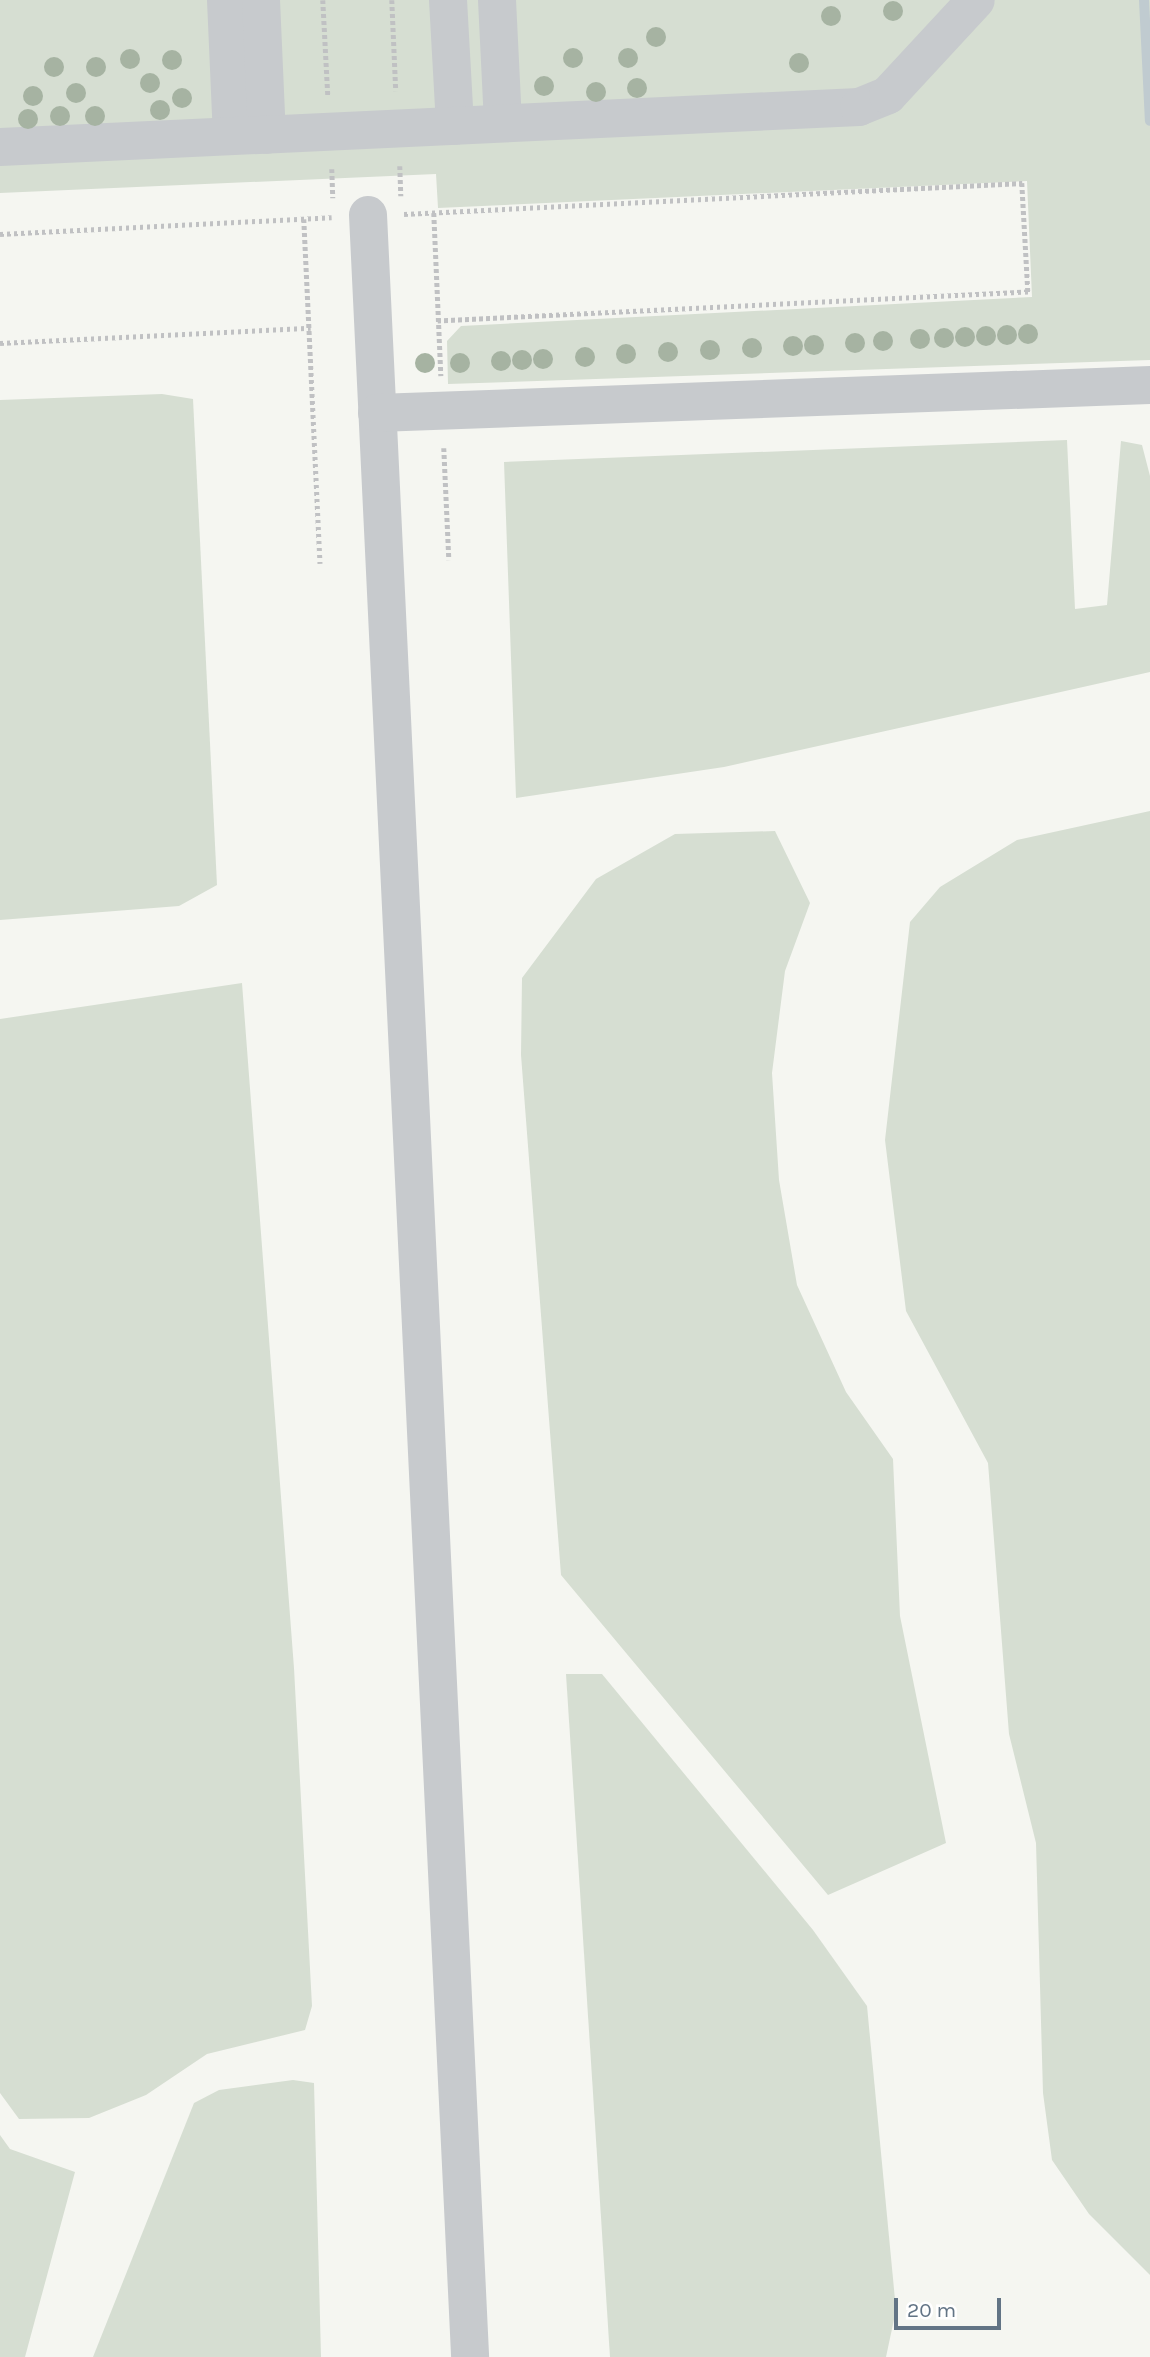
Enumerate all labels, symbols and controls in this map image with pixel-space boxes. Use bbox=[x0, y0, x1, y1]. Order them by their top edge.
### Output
scale bar bbox=[898, 2284, 1005, 2328]
text: 20 m bbox=[907, 2298, 956, 2322]

